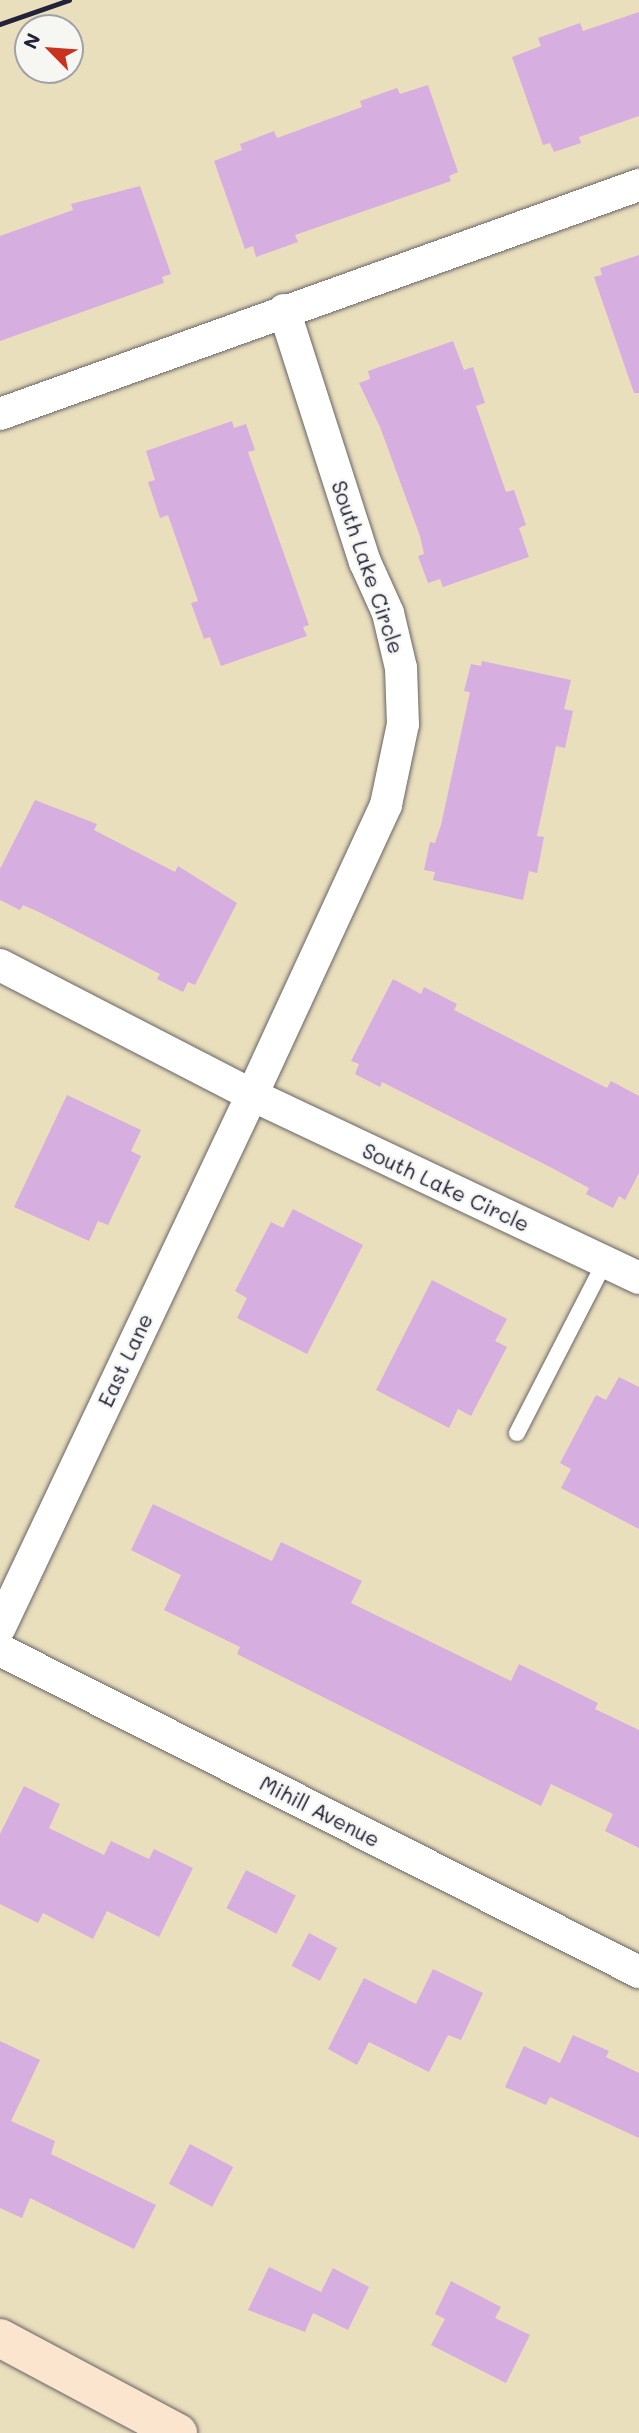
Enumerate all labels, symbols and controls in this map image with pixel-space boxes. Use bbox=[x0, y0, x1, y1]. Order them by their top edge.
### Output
north arrow bbox=[14, 14, 84, 84]
text: N bbox=[17, 29, 46, 53]
street label: South Lake Circle bbox=[327, 477, 409, 657]
street label: South Lake Circle bbox=[359, 1137, 533, 1237]
street label: East Lane bbox=[92, 1309, 158, 1411]
street label: Mihill Avenue bbox=[256, 1770, 384, 1852]

